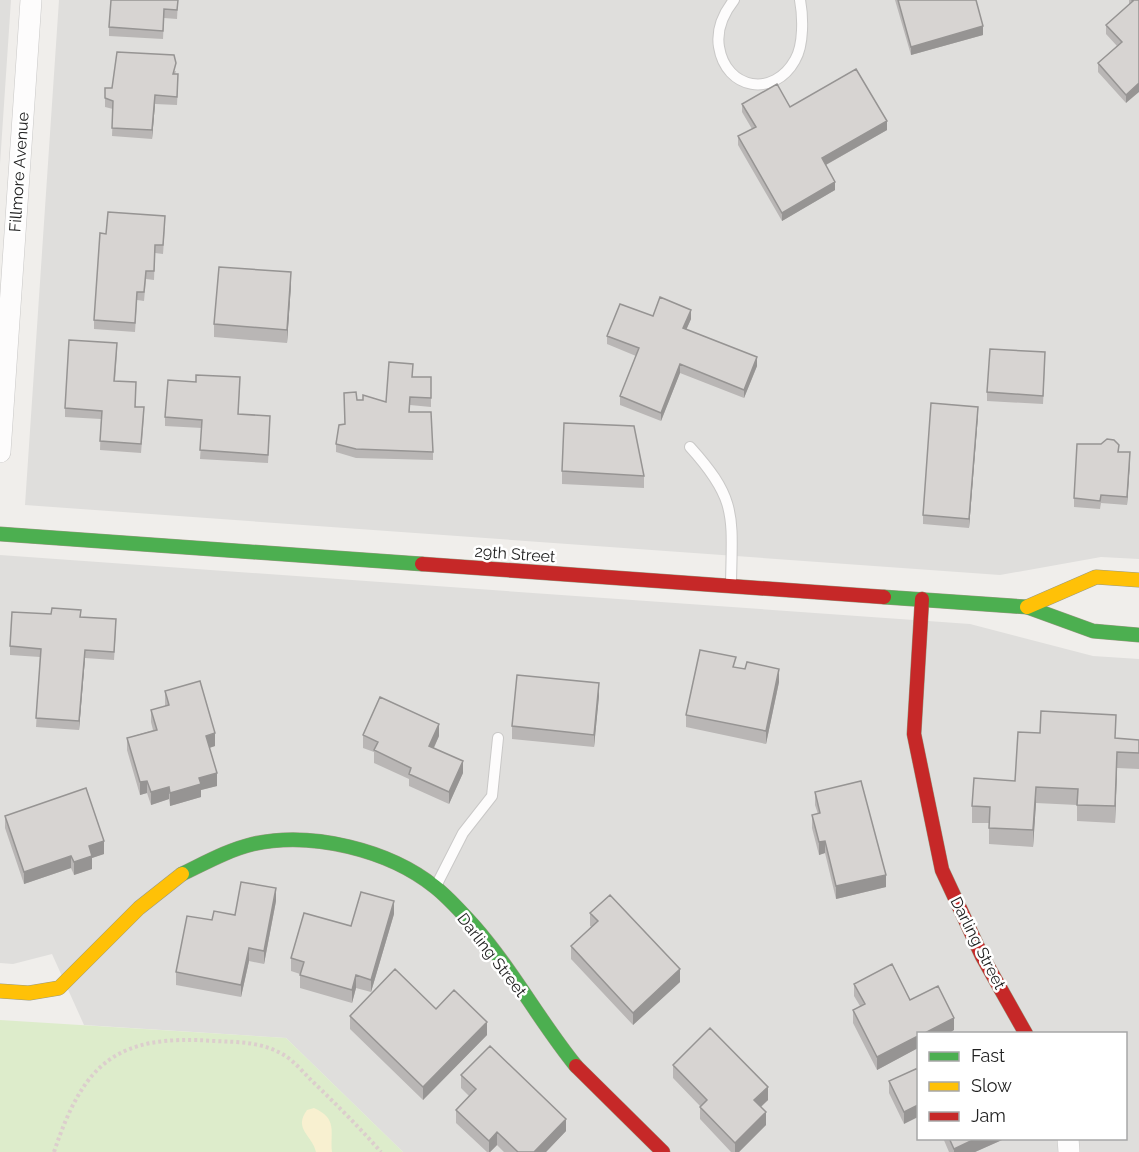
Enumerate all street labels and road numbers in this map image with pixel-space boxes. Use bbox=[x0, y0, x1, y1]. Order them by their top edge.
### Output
street label: Fillmore Avenue bbox=[5, 111, 33, 233]
street label: 29th Street bbox=[474, 542, 557, 566]
street label: Darling Street bbox=[947, 894, 1010, 993]
street label: Darling Street bbox=[453, 909, 531, 1001]

